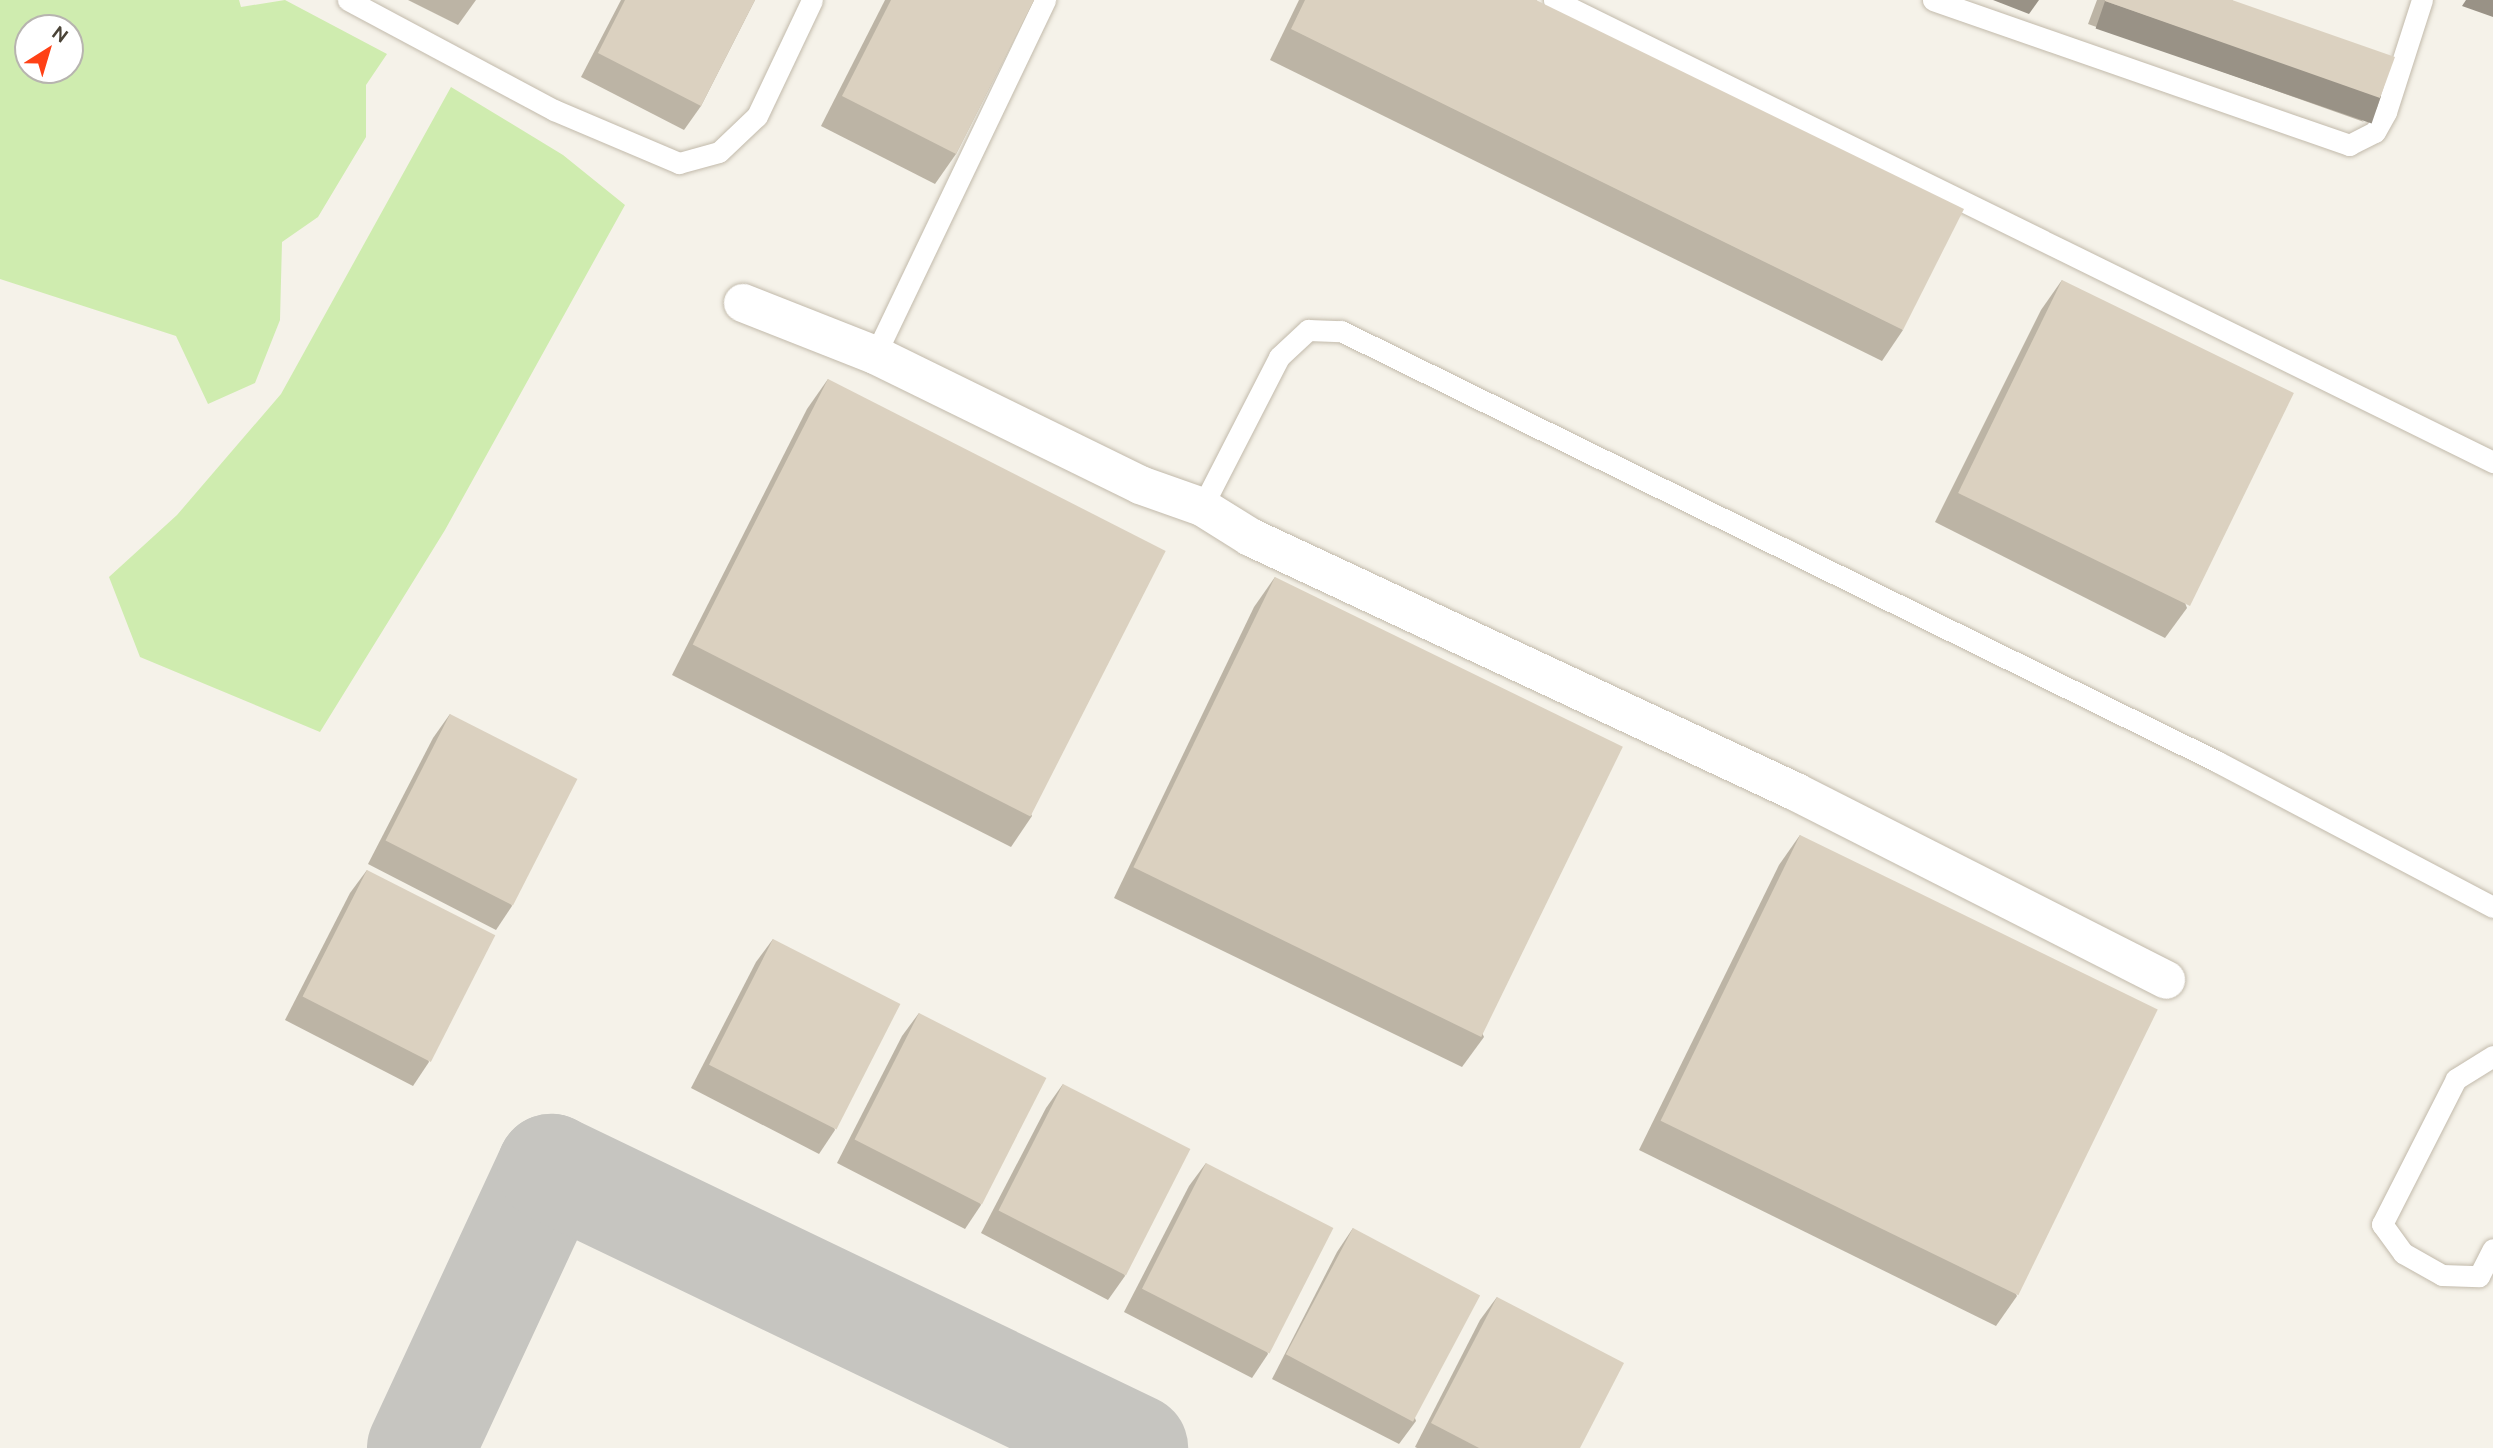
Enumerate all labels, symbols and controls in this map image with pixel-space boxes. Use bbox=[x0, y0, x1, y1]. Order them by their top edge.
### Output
north arrow bbox=[14, 14, 84, 84]
text: N bbox=[48, 21, 73, 47]

